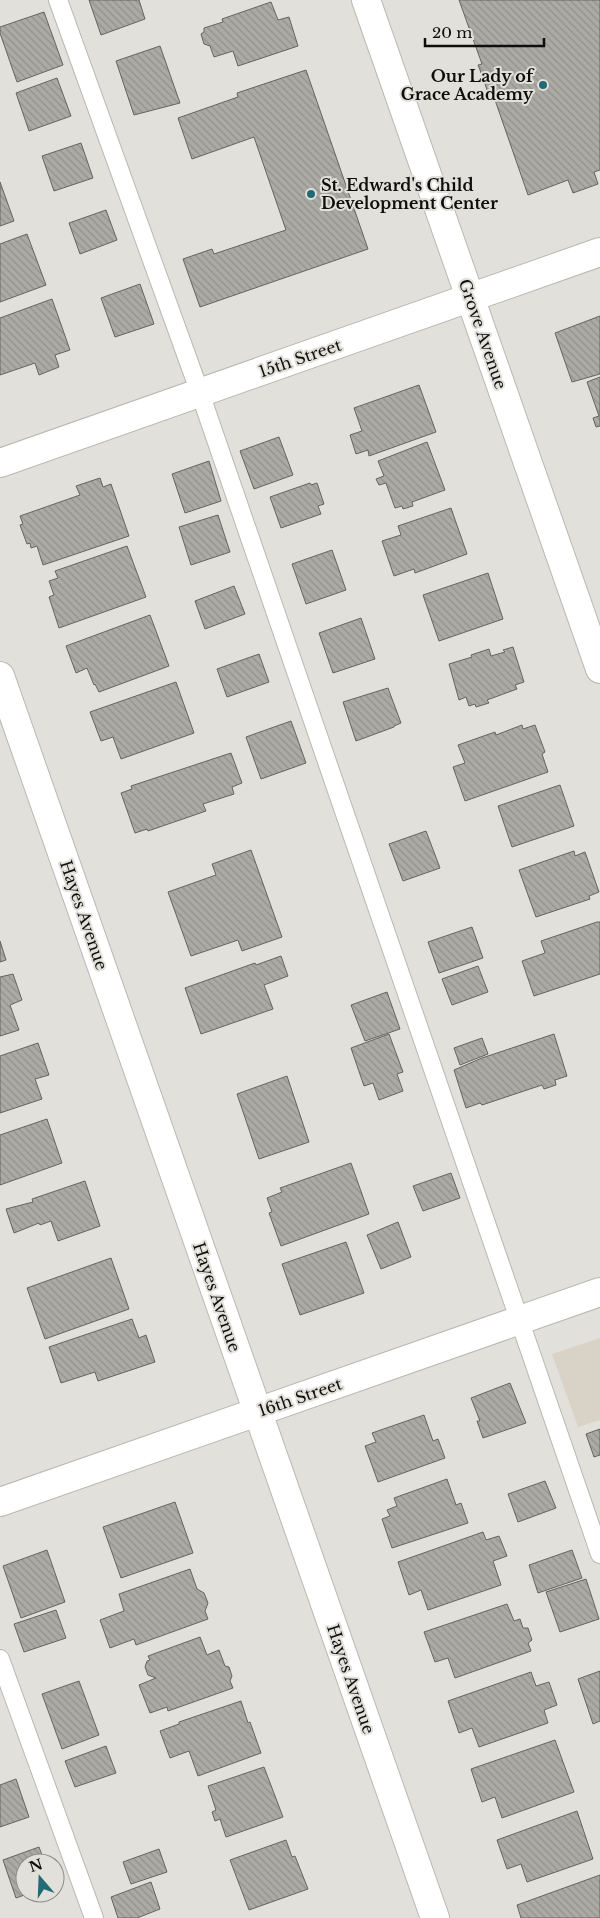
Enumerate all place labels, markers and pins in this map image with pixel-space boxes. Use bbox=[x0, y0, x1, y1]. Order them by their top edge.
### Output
place label: Our Lady of Grace Academy bbox=[401, 66, 535, 104]
marker: Our Lady of Grace Academy bbox=[537, 79, 549, 91]
place label: St. Edward's Child Development Center bbox=[321, 175, 498, 213]
marker: St. Edward's Child Development Center bbox=[305, 188, 317, 200]

